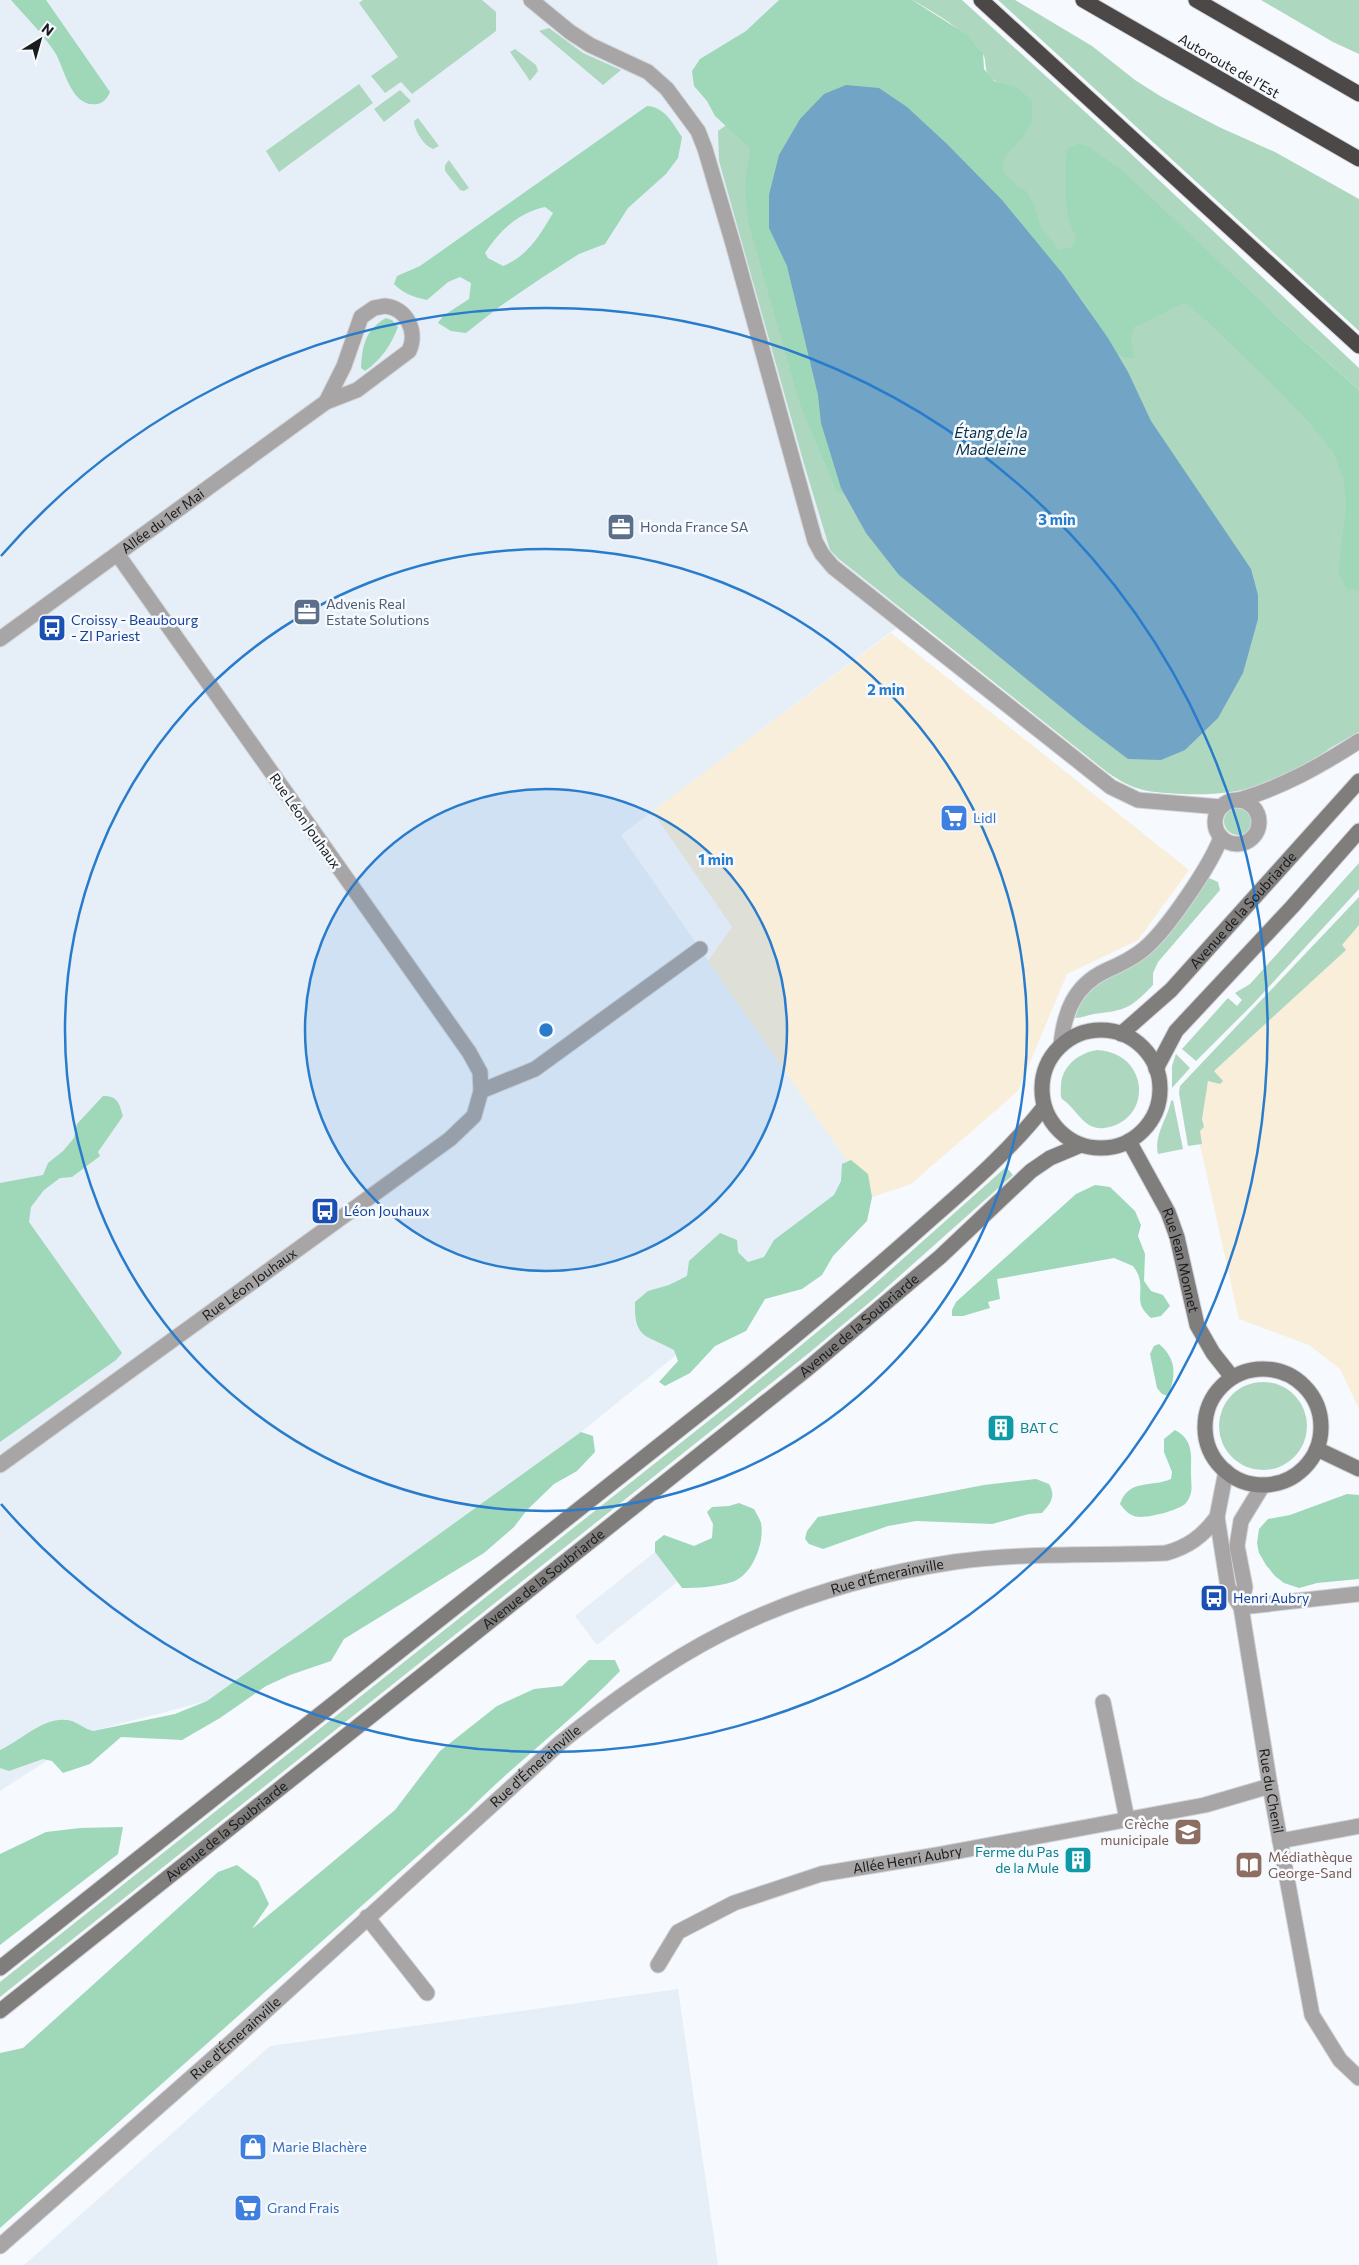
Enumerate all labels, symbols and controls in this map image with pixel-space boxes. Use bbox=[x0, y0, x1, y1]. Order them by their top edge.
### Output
north arrow bbox=[15, 15, 65, 65]
text: N bbox=[39, 19, 57, 39]
street label: Autoroute de l’Est bbox=[1176, 30, 1283, 102]
water label: Étang de la Madeleine bbox=[954, 422, 1028, 458]
street label: Allée du 1er Mai bbox=[118, 485, 207, 557]
text: 3 min bbox=[1038, 510, 1076, 528]
office icon: Honda France SA bbox=[606, 512, 636, 542]
place label: Honda France SA bbox=[640, 518, 749, 535]
place label: Advenis Real Estate Solutions bbox=[326, 595, 429, 628]
office icon: Advenis Real Estate Solutions bbox=[292, 597, 322, 627]
place label: Croissy - Beaubourg - ZI Pariest bbox=[71, 611, 199, 644]
bus stop icon: Croissy - Beaubourg - ZI Pariest bbox=[37, 613, 67, 643]
text: 2 min bbox=[867, 680, 905, 698]
street label: Rue Léon Jouhaux bbox=[266, 770, 345, 872]
supermarket icon: Lidl bbox=[939, 803, 969, 833]
place label: Lidl bbox=[973, 809, 996, 826]
street label: Avenue de la Soubriarde bbox=[1186, 848, 1299, 972]
text: 1 min bbox=[698, 850, 734, 868]
centre of rings bbox=[537, 1021, 555, 1039]
bus stop icon: Léon Jouhaux bbox=[310, 1196, 340, 1226]
place label: Léon Jouhaux bbox=[344, 1202, 430, 1219]
street label: Rue Jean Monnet bbox=[1159, 1205, 1203, 1314]
street label: Rue Léon Jouhaux bbox=[199, 1244, 300, 1324]
street label: Avenue de la Soubriarde bbox=[795, 1270, 922, 1380]
building icon: BAT C bbox=[986, 1413, 1016, 1443]
place label: BAT C bbox=[1020, 1419, 1059, 1436]
street label: Avenue de la Soubriarde bbox=[478, 1525, 607, 1632]
street label: Rue d'Émerainville bbox=[828, 1555, 945, 1598]
bus stop icon: Henri Aubry bbox=[1199, 1583, 1229, 1613]
place label: Henri Aubry bbox=[1233, 1589, 1309, 1606]
street label: Rue d'Émerainville bbox=[486, 1721, 584, 1811]
street label: Rue du Chenil bbox=[1256, 1747, 1288, 1835]
street label: Avenue de la Soubriarde bbox=[161, 1777, 290, 1884]
place label: Crèche municipale bbox=[1100, 1815, 1169, 1848]
school or university icon: Crèche municipale bbox=[1173, 1817, 1203, 1847]
street label: Allée Henri Aubry bbox=[851, 1841, 963, 1877]
place label: Ferme du Pas de la Mule bbox=[975, 1843, 1059, 1876]
building icon: Ferme du Pas de la Mule bbox=[1063, 1845, 1093, 1875]
place label: Médiathèque George-Sand bbox=[1268, 1848, 1352, 1881]
library icon: Médiathèque George-Sand bbox=[1234, 1850, 1264, 1880]
street label: Rue d'Émerainville bbox=[186, 1993, 284, 2083]
shop icon: Marie Blachère bbox=[238, 2132, 268, 2162]
place label: Marie Blachère bbox=[272, 2138, 367, 2155]
supermarket icon: Grand Frais bbox=[233, 2193, 263, 2223]
place label: Grand Frais bbox=[267, 2199, 339, 2216]

